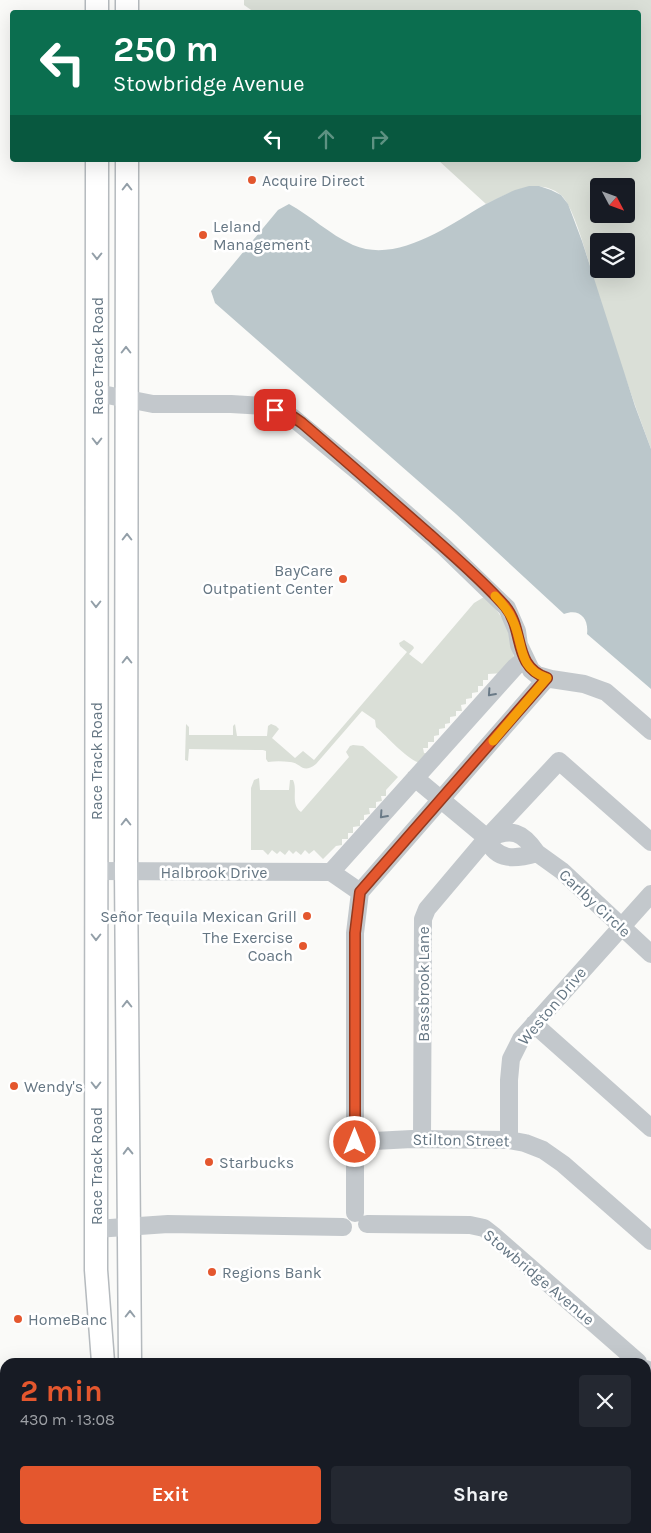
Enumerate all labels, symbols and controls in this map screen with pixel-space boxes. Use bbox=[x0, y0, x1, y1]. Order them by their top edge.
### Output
text: 250 m bbox=[113, 29, 219, 70]
icon: left bbox=[30, 30, 95, 95]
text: Stowbridge Avenue bbox=[113, 71, 304, 97]
icon: left bbox=[259, 125, 287, 153]
icon: ahead bbox=[312, 125, 340, 153]
icon: right bbox=[365, 125, 393, 153]
place label: Acquire Direct bbox=[262, 171, 365, 190]
marker: Acquire Direct bbox=[246, 174, 258, 186]
north arrow bbox=[590, 178, 635, 222]
map controls bbox=[590, 178, 635, 278]
one-way arrow bbox=[122, 183, 132, 190]
place label: Leland Management bbox=[213, 217, 310, 254]
marker: Leland Management bbox=[197, 229, 209, 241]
button: layers bbox=[590, 233, 635, 278]
one-way arrow bbox=[92, 252, 102, 260]
street label: Race Track Road bbox=[88, 297, 107, 415]
one-way arrow bbox=[121, 345, 131, 353]
pin bbox=[254, 389, 296, 431]
icon: arrive bbox=[261, 396, 289, 424]
one-way arrow bbox=[92, 438, 102, 446]
one-way arrow bbox=[122, 533, 132, 540]
place label: BayCare Outpatient Center bbox=[203, 561, 333, 598]
marker: BayCare Outpatient Center bbox=[337, 573, 349, 585]
one-way arrow bbox=[91, 600, 101, 608]
one-way arrow bbox=[122, 656, 132, 664]
one-way arrow bbox=[488, 688, 497, 697]
street label: Race Track Road bbox=[87, 702, 106, 820]
one-way arrow bbox=[380, 809, 389, 818]
one-way arrow bbox=[121, 818, 131, 826]
street label: Halbrook Drive bbox=[161, 863, 267, 882]
street label: Carlby Circle bbox=[555, 865, 635, 941]
place label: Señor Tequila Mexican Grill bbox=[100, 907, 297, 926]
marker: Señor Tequila Mexican Grill bbox=[301, 910, 313, 922]
street label: Bassbrook Lane bbox=[414, 926, 433, 1042]
place label: The Exercise Coach bbox=[202, 928, 293, 965]
one-way arrow bbox=[91, 934, 101, 941]
marker: The Exercise Coach bbox=[297, 940, 309, 952]
street label: Weston Drive bbox=[514, 963, 590, 1049]
one-way arrow bbox=[122, 999, 132, 1007]
place label: Wendy's bbox=[24, 1077, 83, 1096]
marker: Wendy's bbox=[8, 1080, 20, 1092]
one-way arrow bbox=[91, 1082, 101, 1089]
street label: Race Track Road bbox=[87, 1107, 106, 1225]
position arrow bbox=[328, 1115, 380, 1167]
street label: Stilton Street bbox=[412, 1130, 510, 1150]
one-way arrow bbox=[123, 1147, 134, 1155]
place label: Starbucks bbox=[219, 1153, 294, 1172]
marker: Starbucks bbox=[203, 1156, 215, 1168]
street label: Stowbridge Avenue bbox=[480, 1225, 598, 1329]
place label: Regions Bank bbox=[222, 1263, 322, 1282]
marker: Regions Bank bbox=[206, 1266, 218, 1278]
place label: HomeBanc bbox=[28, 1310, 107, 1329]
one-way arrow bbox=[125, 1310, 135, 1318]
marker: HomeBanc bbox=[12, 1313, 24, 1325]
text: 2 min bbox=[20, 1373, 103, 1409]
button: close bbox=[579, 1375, 631, 1427]
text: 430 m · 13:08 bbox=[20, 1410, 115, 1429]
button: Exit bbox=[20, 1466, 321, 1524]
button: Share bbox=[331, 1466, 631, 1524]

